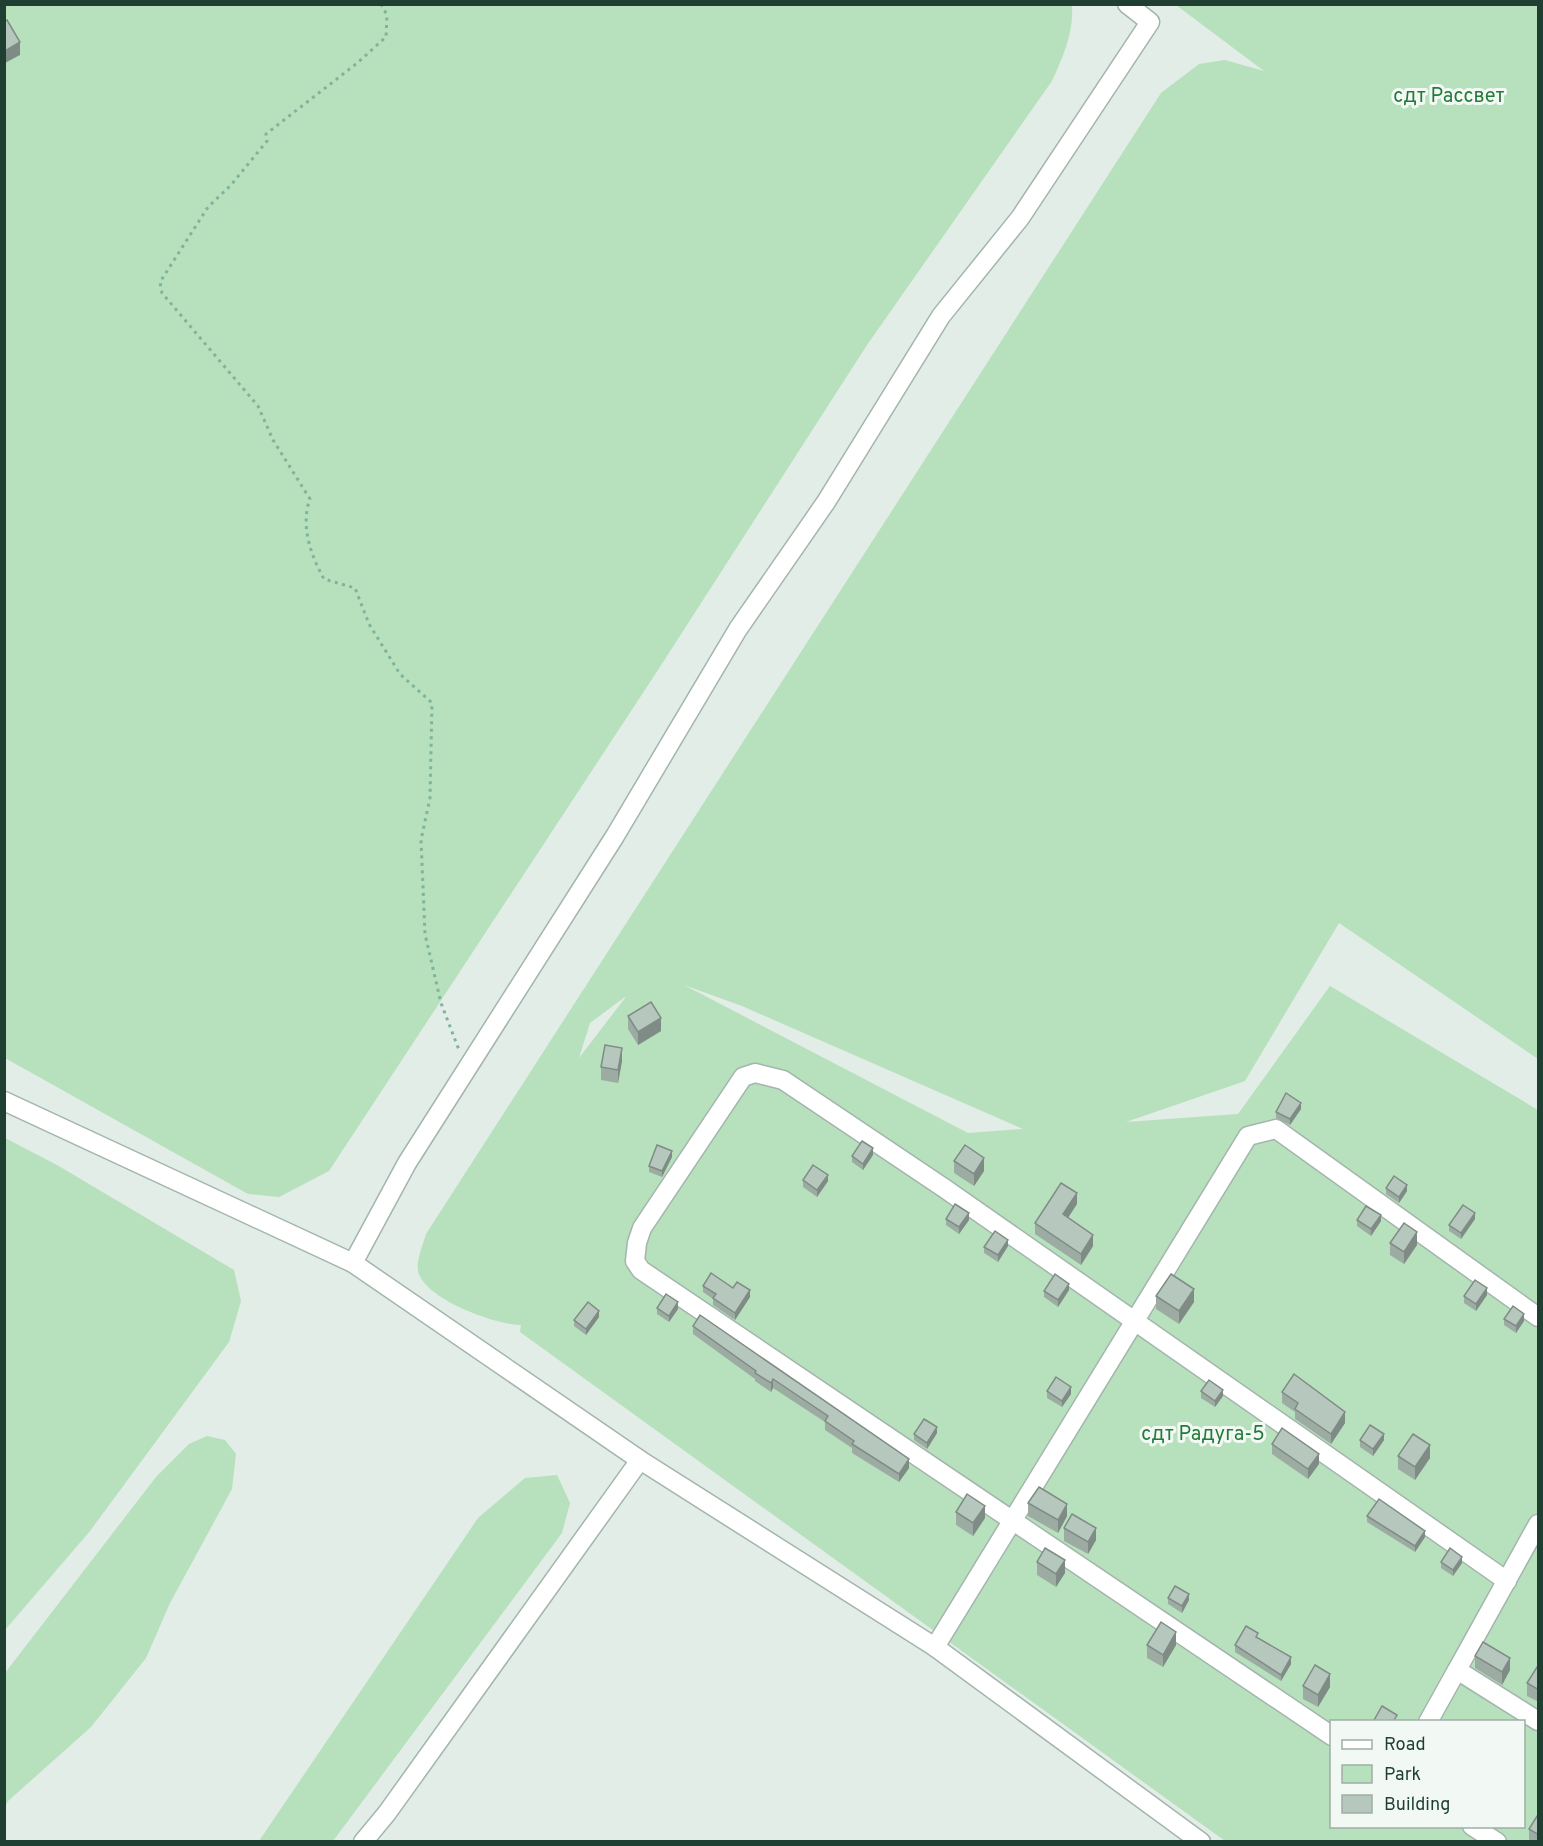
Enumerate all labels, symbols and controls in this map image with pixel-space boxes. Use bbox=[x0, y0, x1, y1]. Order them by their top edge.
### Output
park label: сдт Рассвет bbox=[1393, 84, 1505, 110]
park label: сдт Радуга-5 bbox=[1141, 1422, 1265, 1448]
legend bbox=[1330, 1720, 1525, 1828]
text: Road bbox=[1384, 1734, 1426, 1757]
text: Park bbox=[1384, 1764, 1421, 1787]
text: Building bbox=[1384, 1794, 1450, 1817]

